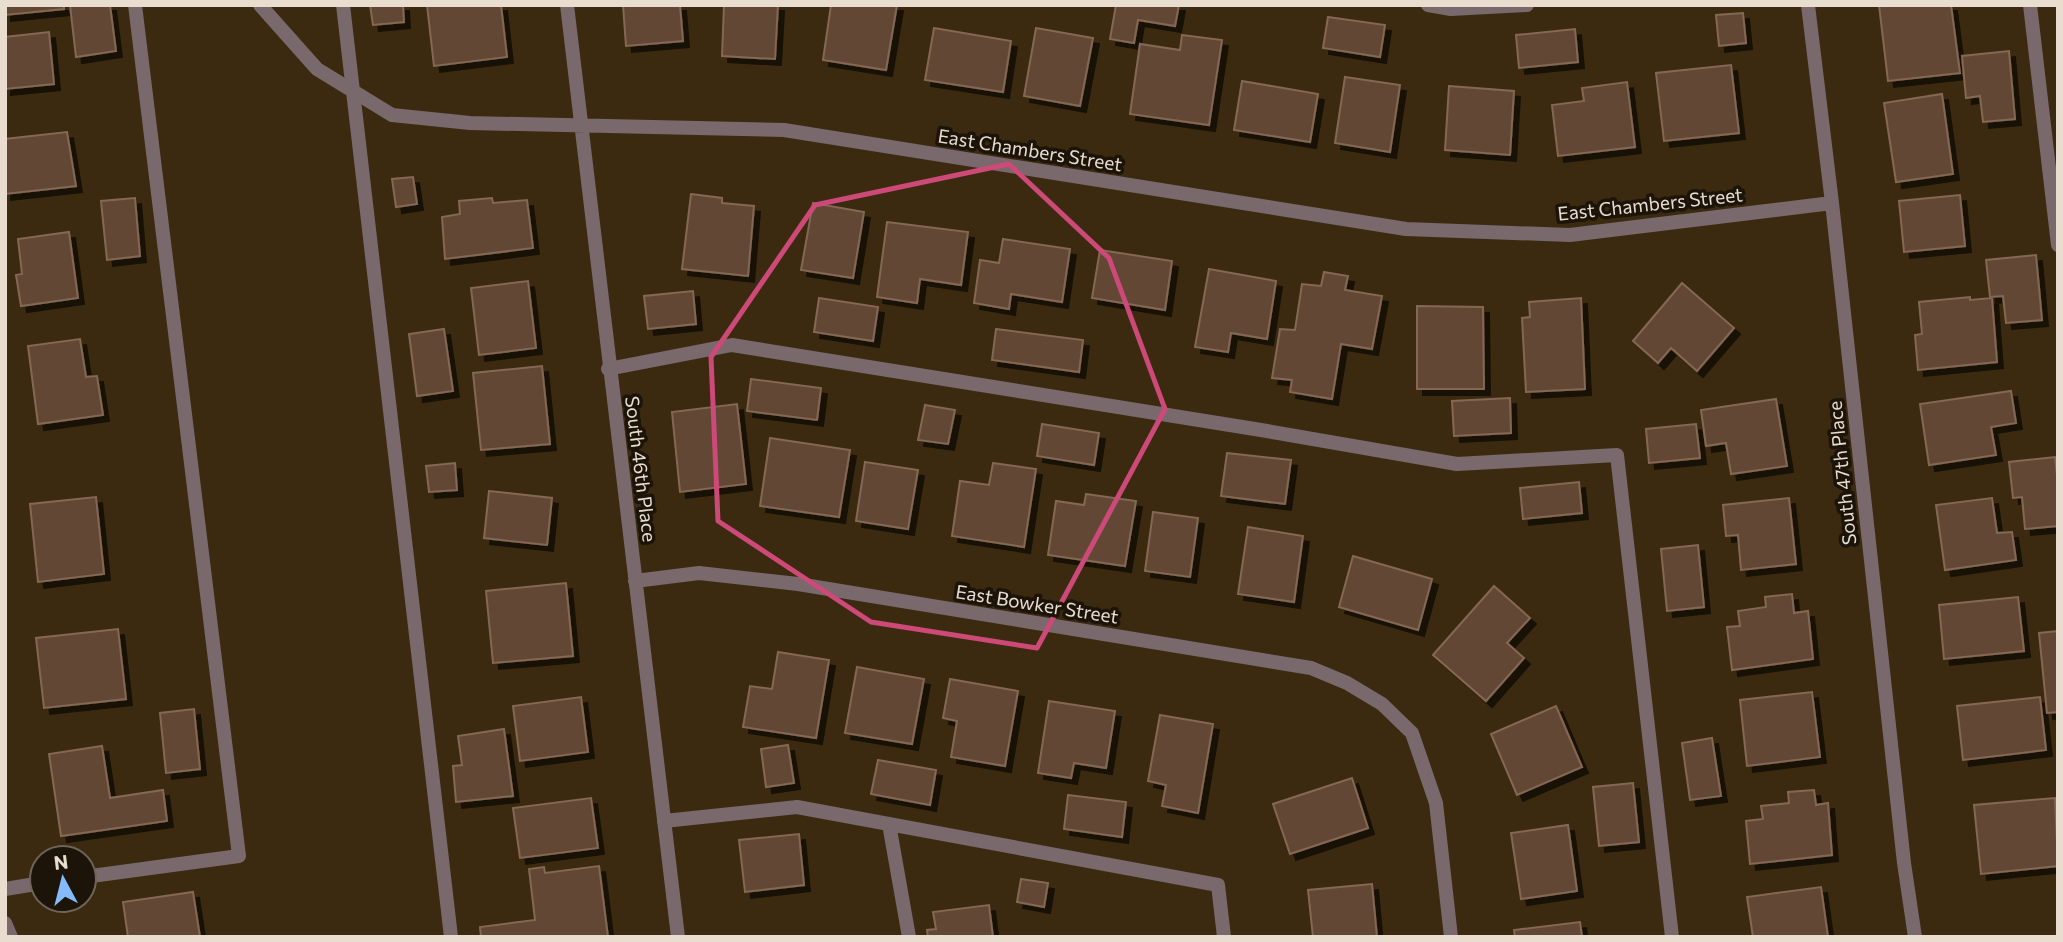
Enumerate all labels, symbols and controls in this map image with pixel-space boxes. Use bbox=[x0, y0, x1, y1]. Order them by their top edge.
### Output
street label: East Chambers Street bbox=[936, 124, 1124, 175]
street label: East Chambers Street bbox=[1556, 182, 1744, 225]
street label: South 46th Place bbox=[621, 395, 662, 543]
street label: South 47th Place bbox=[1822, 400, 1861, 546]
street label: East Bowker Street bbox=[954, 579, 1120, 628]
north arrow bbox=[28, 844, 98, 914]
text: N bbox=[52, 849, 69, 874]

